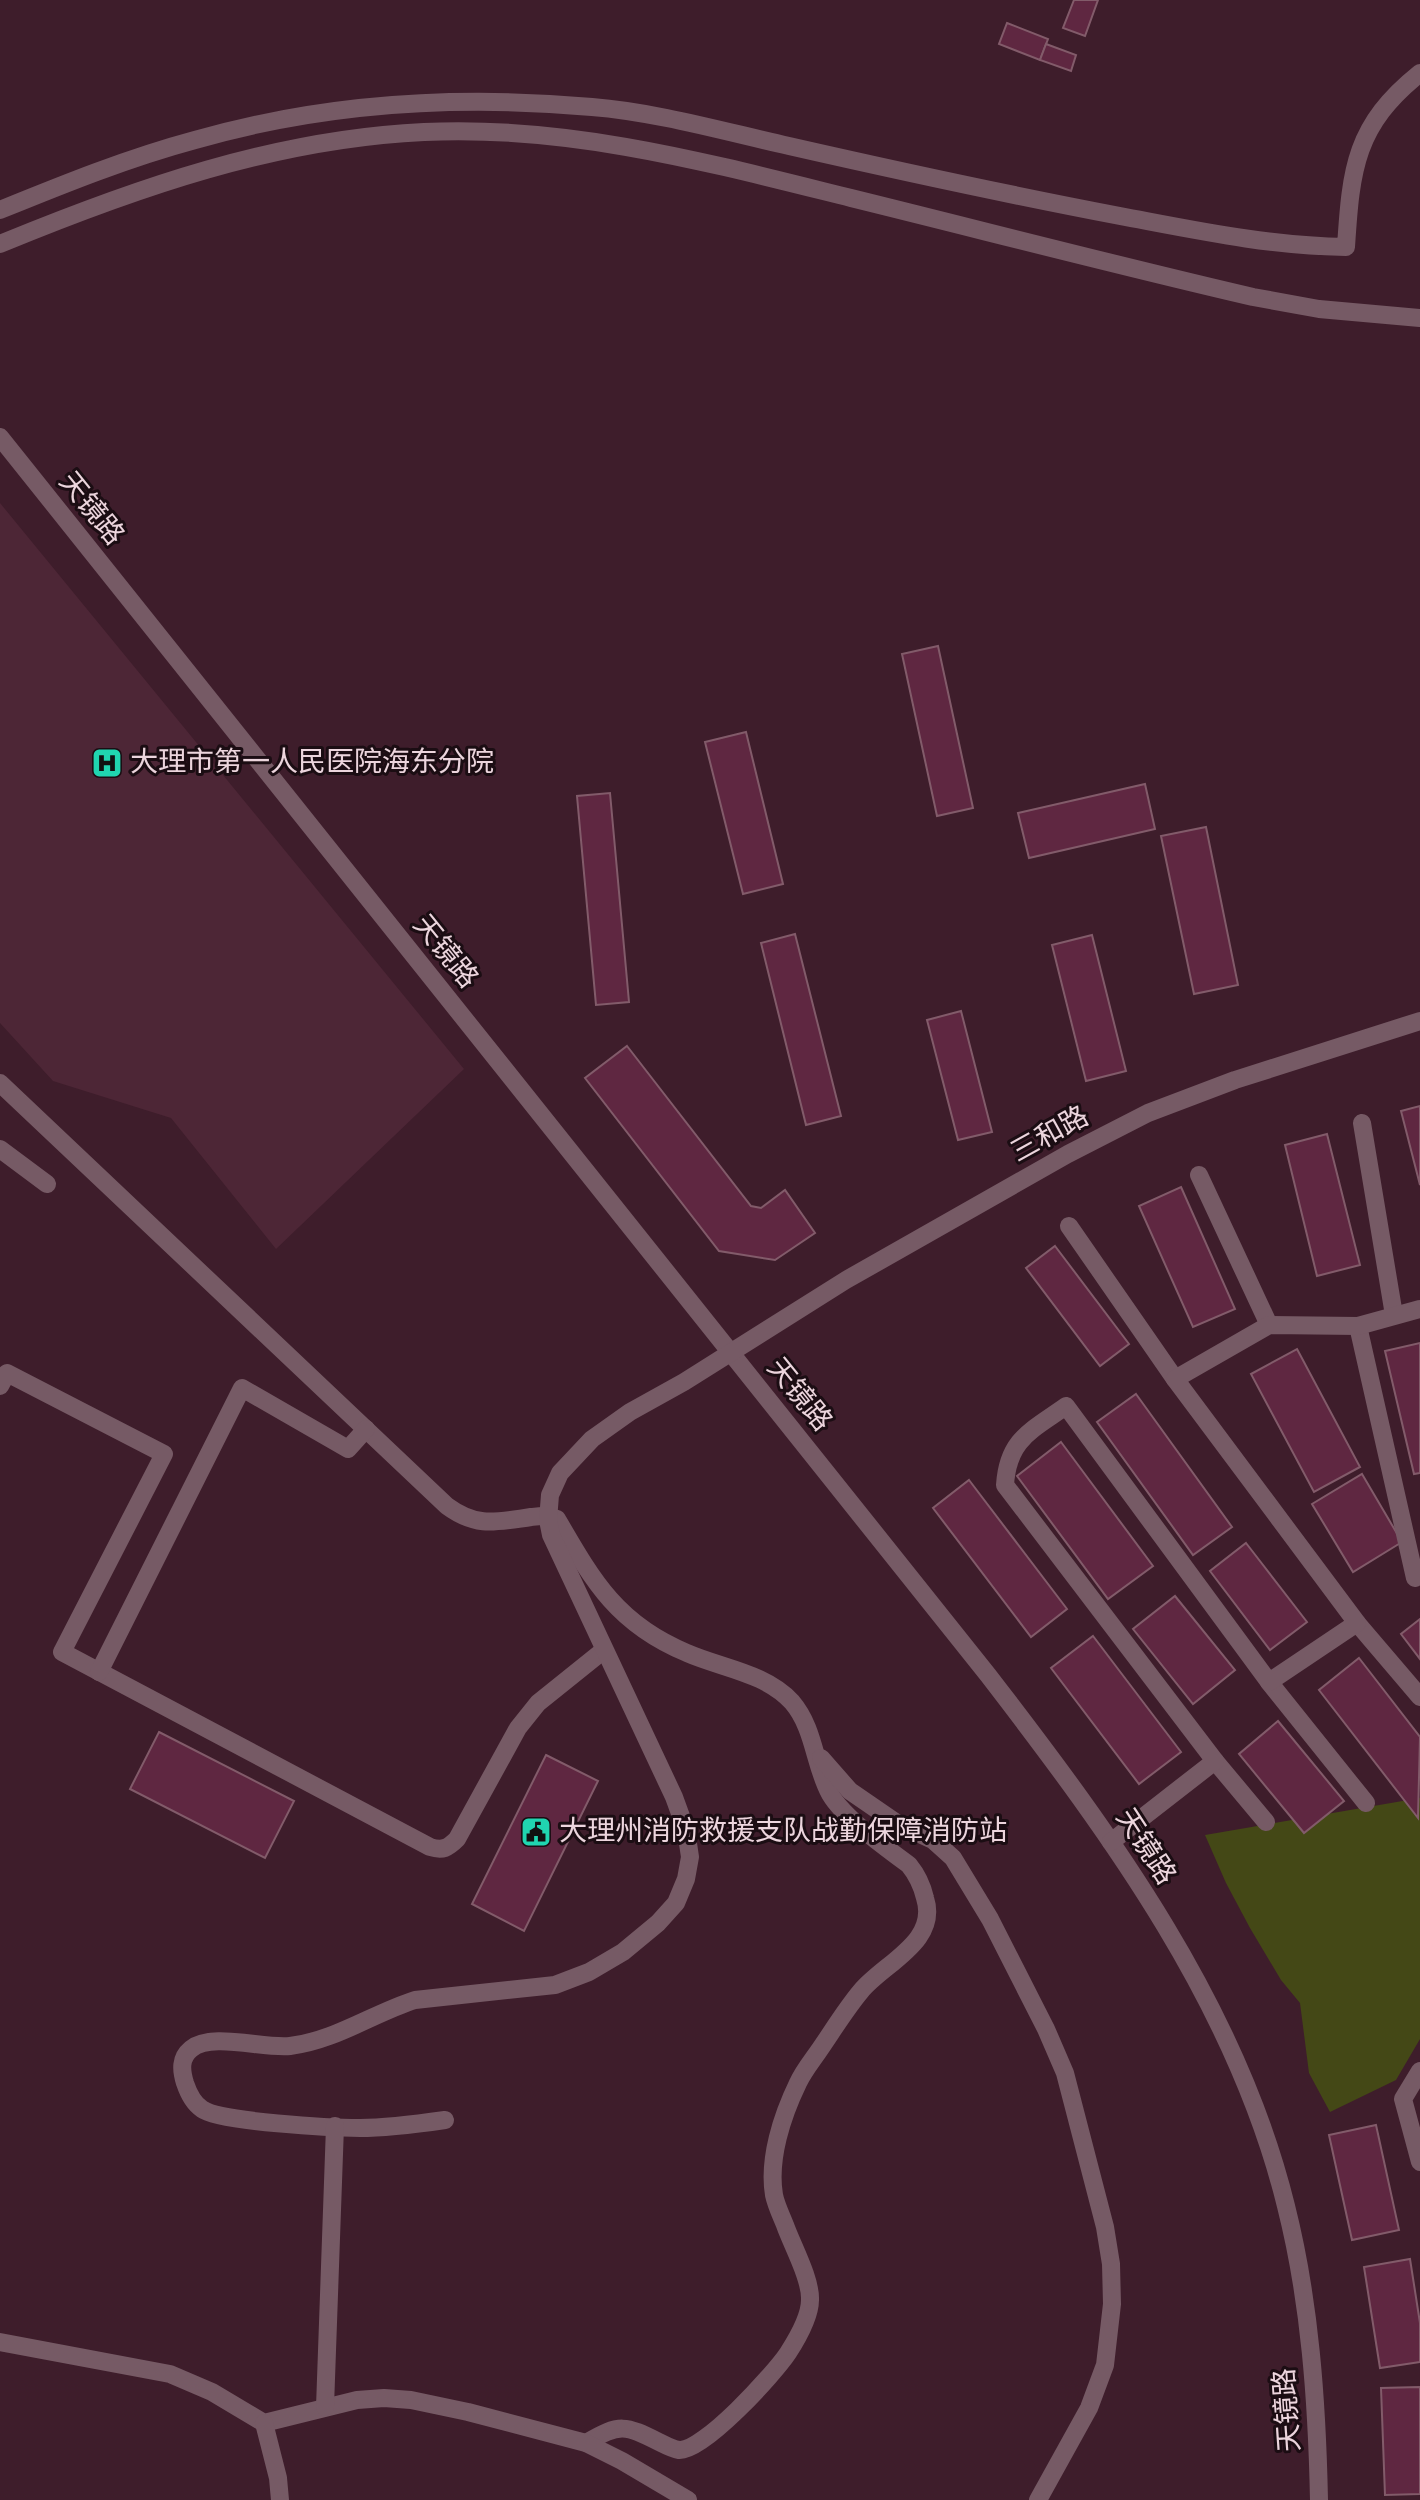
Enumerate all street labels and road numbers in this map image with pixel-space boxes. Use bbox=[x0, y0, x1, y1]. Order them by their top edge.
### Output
street label: 天镜路 bbox=[54, 466, 130, 550]
street label: 天镜路 bbox=[408, 909, 484, 993]
street label: 三和路 bbox=[1006, 1101, 1094, 1168]
street label: 天镜路 bbox=[762, 1352, 838, 1436]
street label: 天镜路 bbox=[1110, 1803, 1181, 1890]
street label: 天镜路 bbox=[1269, 2367, 1305, 2453]

